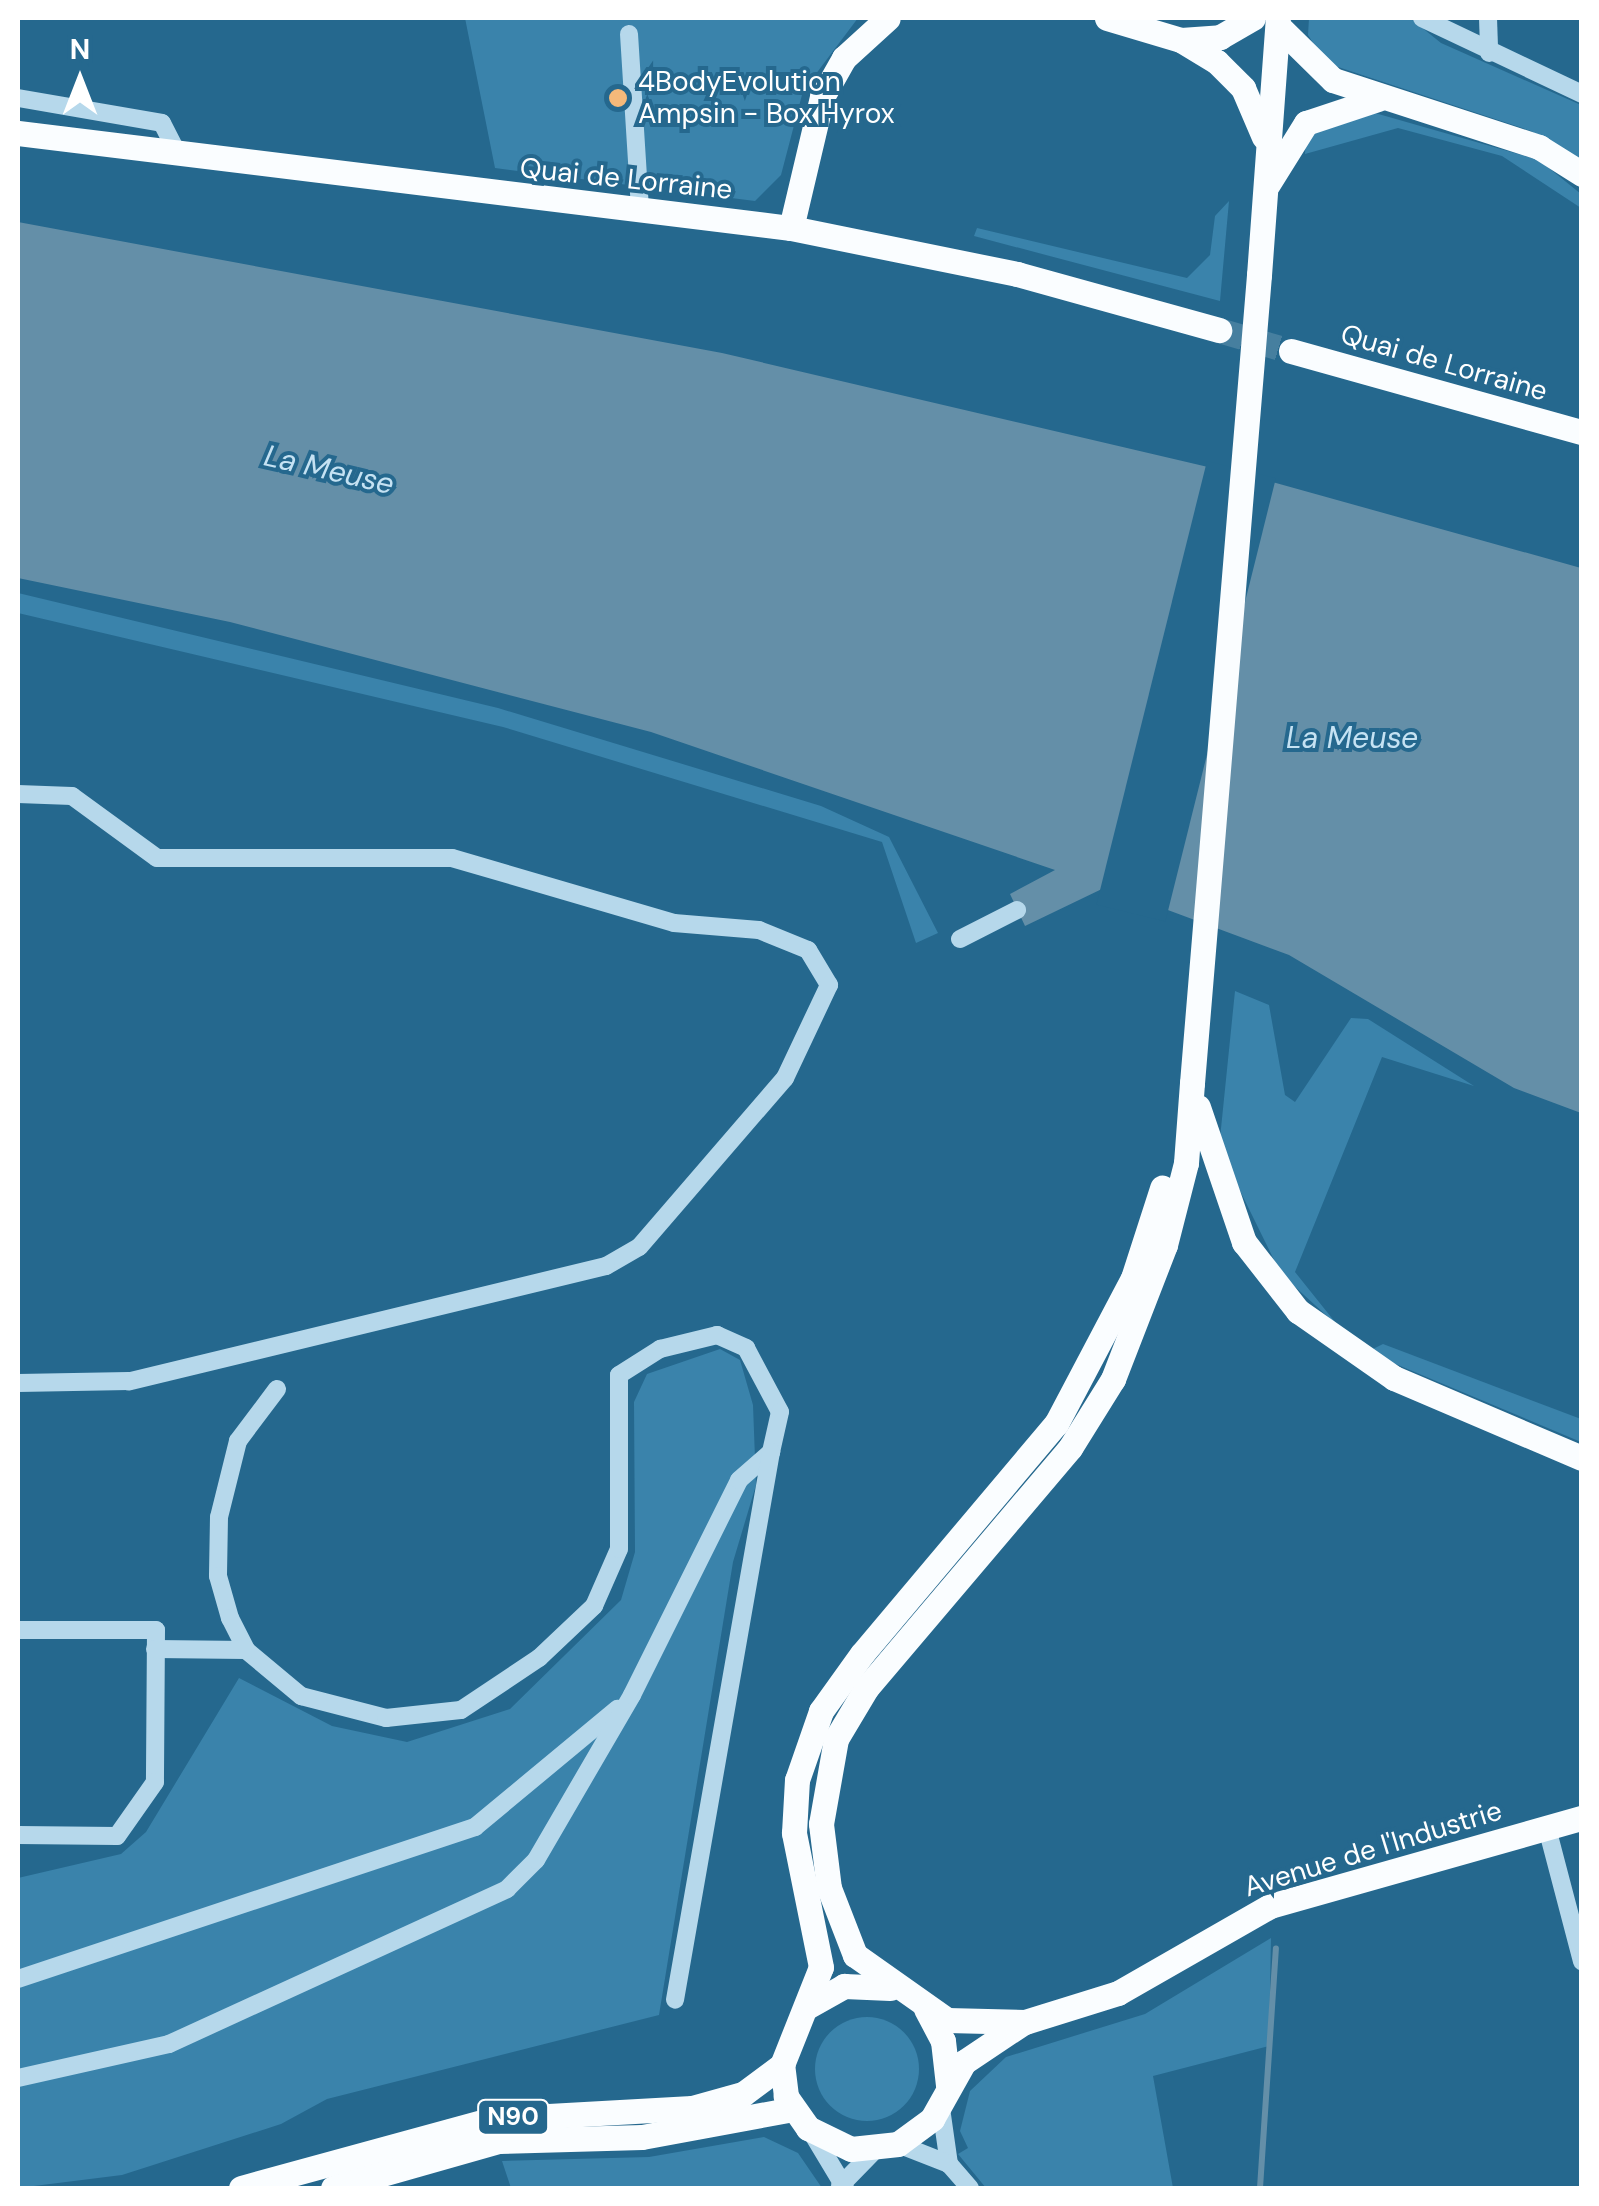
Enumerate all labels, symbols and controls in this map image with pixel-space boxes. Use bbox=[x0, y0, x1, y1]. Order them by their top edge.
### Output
north arrow bbox=[30, 30, 130, 130]
text: N bbox=[70, 31, 90, 68]
place label: 4BodyEvolution Ampsin - Box Hyrox bbox=[638, 65, 895, 131]
marker: 4BodyEvolution Ampsin - Box Hyrox bbox=[607, 87, 629, 109]
street label: Quai de Lorraine bbox=[518, 151, 734, 207]
street label: Quai de Lorraine bbox=[1337, 317, 1551, 409]
water label: La Meuse bbox=[261, 438, 397, 502]
water label: La Meuse bbox=[1286, 720, 1418, 756]
street label: Avenue de l'Industrie bbox=[1240, 1794, 1506, 1904]
road number: N90 bbox=[476, 2097, 550, 2137]

